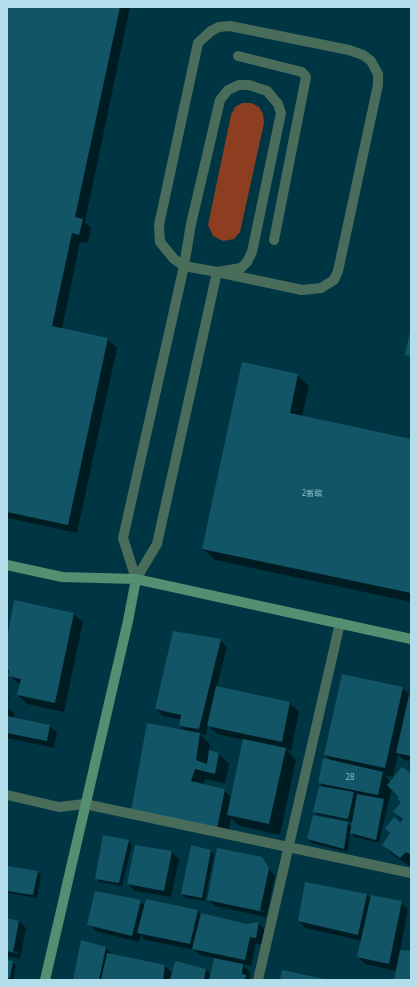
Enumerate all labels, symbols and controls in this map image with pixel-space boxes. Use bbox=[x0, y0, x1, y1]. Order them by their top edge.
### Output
house number: 2番館 bbox=[302, 489, 322, 499]
house number: 28 bbox=[345, 773, 355, 783]

